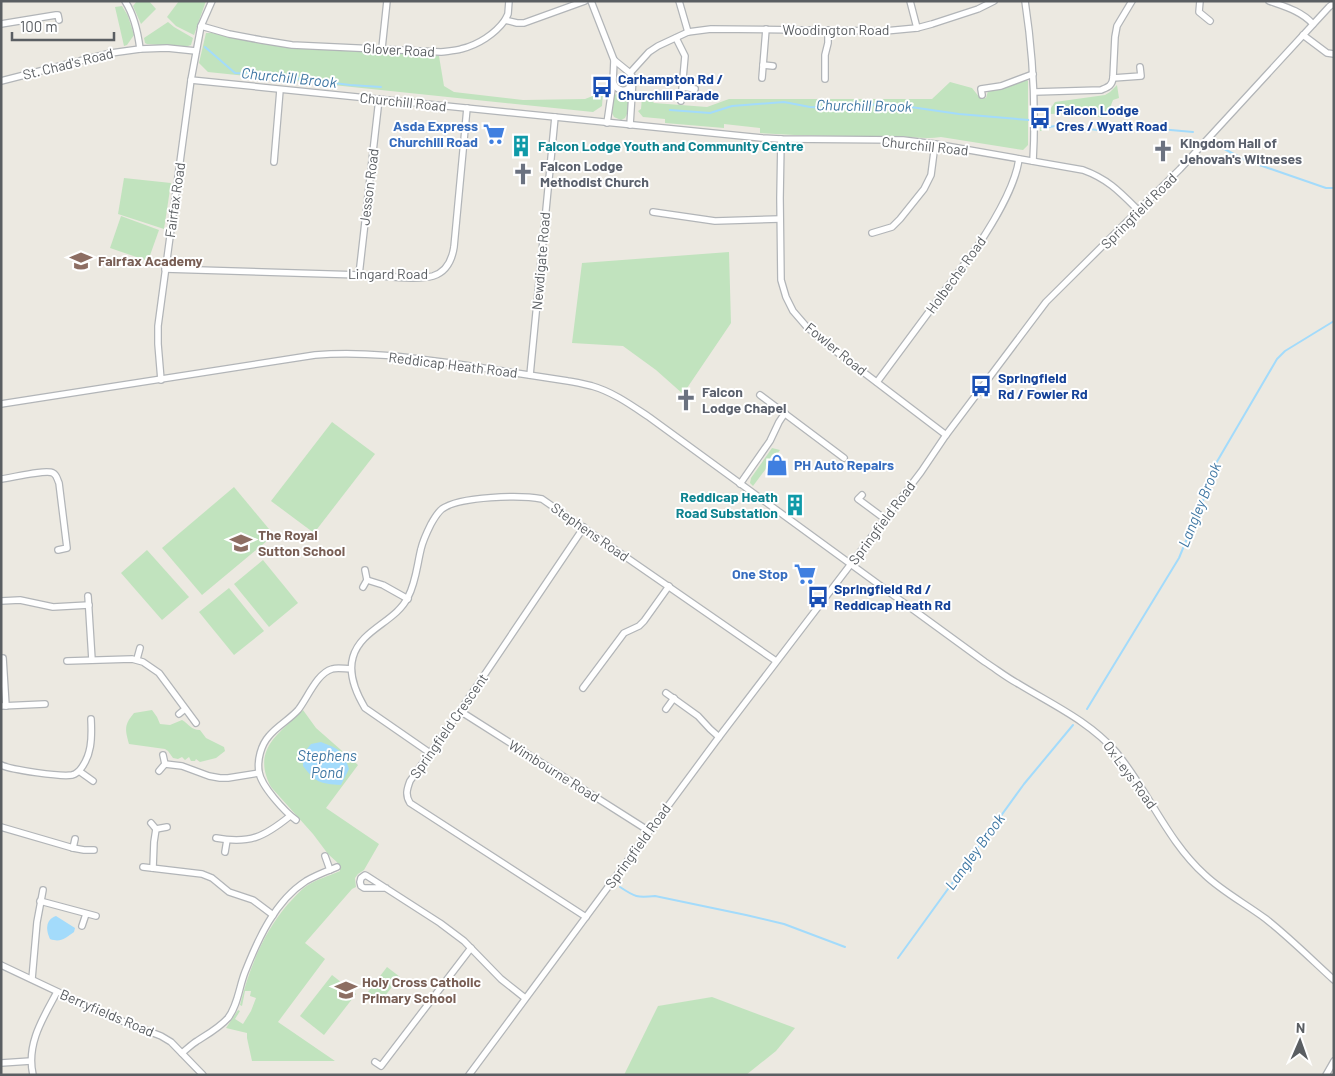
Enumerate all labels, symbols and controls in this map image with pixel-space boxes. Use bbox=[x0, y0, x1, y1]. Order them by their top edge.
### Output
scale bar bbox=[12, 10, 115, 42]
text: 100 m bbox=[20, 17, 58, 35]
street label: Woodington Road bbox=[783, 21, 889, 38]
street label: Glover Road bbox=[363, 39, 435, 60]
street label: St. Chad's Road bbox=[21, 44, 115, 83]
water label: Churchill Brook bbox=[240, 63, 338, 91]
place label: Carhampton Rd / Churchill Parade bbox=[618, 70, 723, 103]
bus stop icon: Carhampton Rd / Churchill Parade bbox=[589, 74, 615, 100]
street label: Churchill Road bbox=[359, 88, 447, 115]
water label: Churchill Brook bbox=[816, 95, 913, 115]
place label: Falcon Lodge Cres / Wyatt Road bbox=[1056, 101, 1168, 134]
bus stop icon: Falcon Lodge Cres / Wyatt Road bbox=[1027, 105, 1053, 131]
place label: Asda Express Churchill Road bbox=[389, 117, 478, 150]
supermarket icon: Asda Express Churchill Road bbox=[481, 121, 507, 147]
street label: Churchill Road bbox=[881, 132, 969, 159]
building icon: Falcon Lodge Youth and Community Centre bbox=[508, 133, 534, 159]
place label: Kingdom Hall of Jehovah's Witneses bbox=[1180, 134, 1302, 167]
place label: Falcon Lodge Youth and Community Centre bbox=[538, 137, 804, 154]
church icon: Kingdom Hall of Jehovah's Witneses bbox=[1150, 138, 1176, 164]
street label: Jesson Road bbox=[355, 147, 382, 226]
place label: Falcon Lodge Methodist Church bbox=[540, 157, 649, 190]
street label: Fairfax Road bbox=[161, 161, 188, 239]
church icon: Falcon Lodge Methodist Church bbox=[510, 161, 536, 187]
street label: Springfield Road bbox=[1097, 169, 1180, 252]
street label: Newdigate Road bbox=[528, 211, 553, 311]
street label: Holbeche Road bbox=[922, 233, 989, 317]
school or university icon: Fairfax Academy bbox=[68, 248, 94, 274]
place label: Fairfax Academy bbox=[98, 252, 203, 269]
street label: Lingard Road bbox=[348, 265, 428, 282]
street label: Fowler Road bbox=[802, 319, 871, 379]
street label: Reddicap Heath Road bbox=[388, 348, 519, 381]
place label: Springfield Rd / Fowler Rd bbox=[998, 369, 1088, 402]
bus stop icon: Springfield Rd / Fowler Rd bbox=[968, 373, 994, 399]
place label: Falcon Lodge Chapel bbox=[702, 383, 787, 416]
church icon: Falcon Lodge Chapel bbox=[673, 387, 699, 413]
shop icon: PH Auto Repairs bbox=[764, 452, 790, 478]
place label: PH Auto Repairs bbox=[794, 456, 894, 473]
water label: Langley Brook bbox=[1174, 459, 1225, 550]
street label: Springfield Road bbox=[845, 478, 919, 568]
place label: Reddicap Heath Road Substation bbox=[676, 488, 778, 521]
building icon: Reddicap Heath Road Substation bbox=[782, 492, 808, 518]
street label: Stephens Road bbox=[548, 498, 633, 565]
place label: The Royal Sutton School bbox=[258, 526, 345, 559]
school or university icon: The Royal Sutton School bbox=[228, 530, 254, 556]
supermarket icon: One Stop bbox=[792, 561, 818, 587]
place label: One Stop bbox=[732, 565, 788, 582]
place label: Springfield Rd / Reddicap Heath Rd bbox=[834, 580, 951, 613]
bus stop icon: Springfield Rd / Reddicap Heath Rd bbox=[805, 584, 831, 610]
street label: Springfield Crescent bbox=[406, 670, 491, 781]
street label: Wimbourne Road bbox=[506, 736, 603, 805]
street label: Ox Leys Road bbox=[1100, 737, 1161, 812]
water label: Stephens Pond bbox=[297, 746, 357, 781]
street label: Springfield Road bbox=[601, 800, 674, 891]
water label: Langley Brook bbox=[941, 809, 1008, 893]
place label: Holy Cross Catholic Primary School bbox=[362, 973, 482, 1006]
school or university icon: Holy Cross Catholic Primary School bbox=[333, 977, 359, 1003]
street label: Berryfields Road bbox=[58, 985, 157, 1040]
north arrow bbox=[1275, 1016, 1325, 1066]
text: N bbox=[1296, 1019, 1305, 1036]

